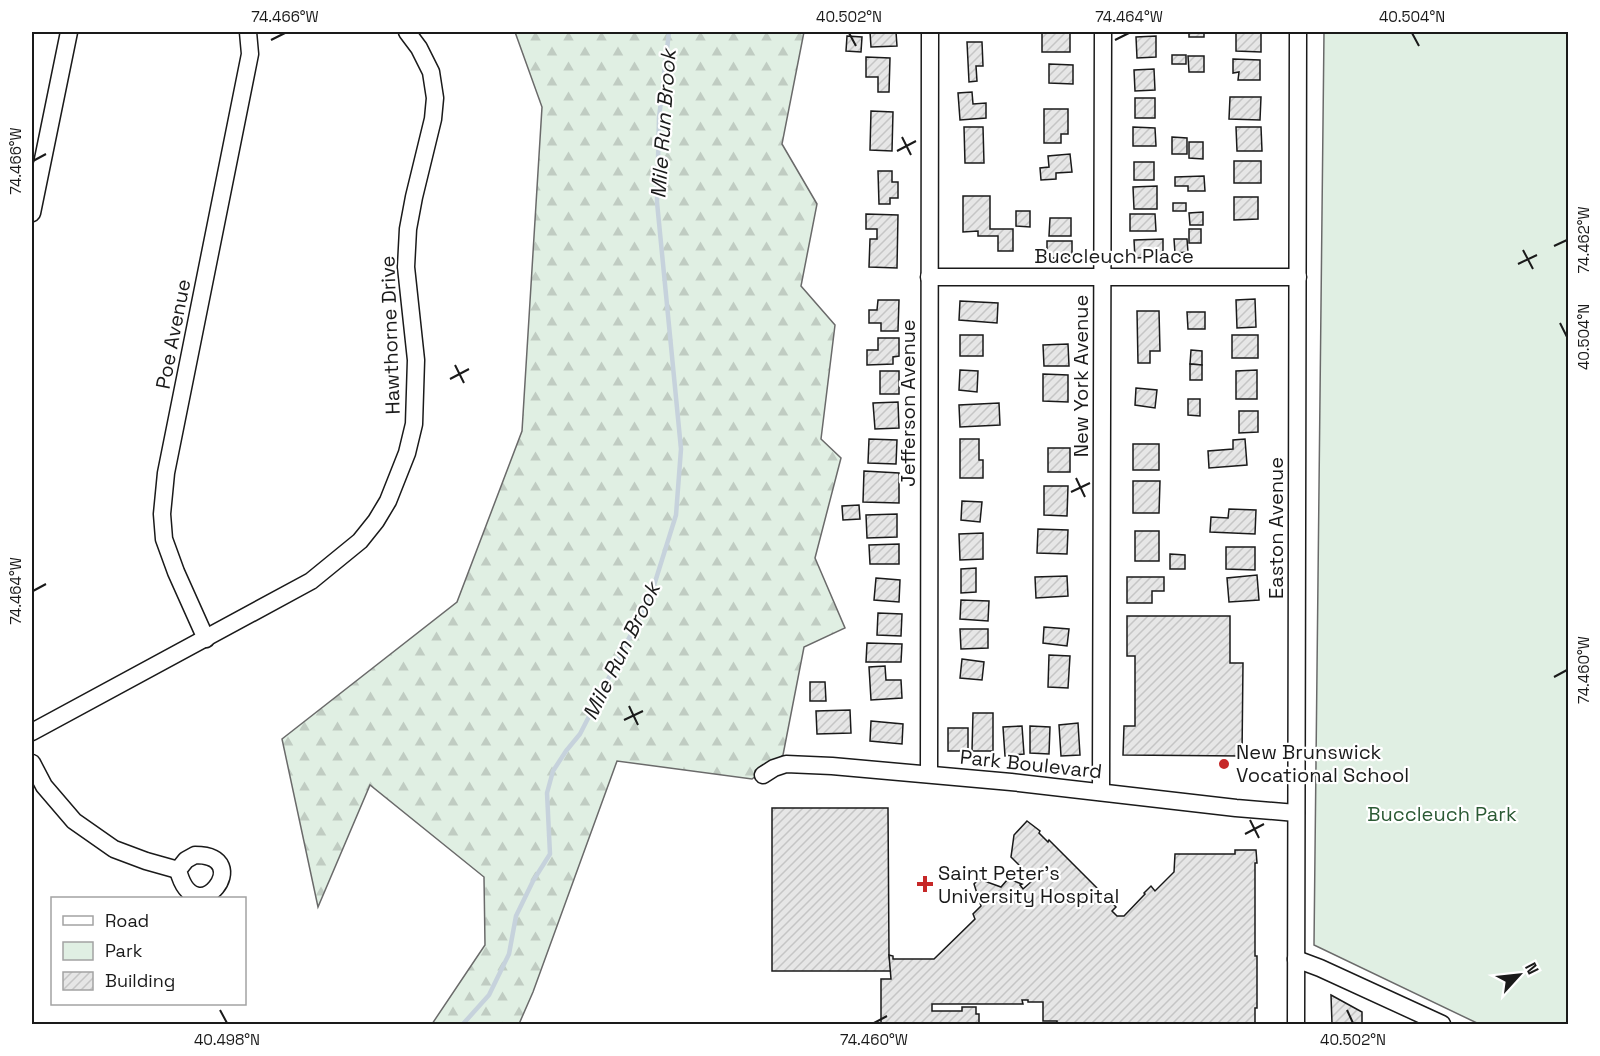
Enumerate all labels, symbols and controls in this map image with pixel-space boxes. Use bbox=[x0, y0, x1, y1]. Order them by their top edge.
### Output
text: 74.466°W bbox=[251, 7, 319, 26]
text: 40.502°N bbox=[816, 7, 882, 26]
text: 74.464°W bbox=[1095, 7, 1163, 26]
text: 40.504°N bbox=[1379, 7, 1445, 26]
water label: Mile Run Brook bbox=[644, 46, 682, 199]
text: 74.466°W bbox=[6, 127, 25, 195]
text: 74.462°W bbox=[1574, 206, 1593, 274]
street label: Buccleuch Place bbox=[1034, 243, 1194, 269]
street label: Hawthorne Drive bbox=[374, 255, 406, 415]
street label: Poe Avenue bbox=[150, 277, 196, 391]
street label: New York Avenue bbox=[1068, 295, 1094, 457]
text: 40.504°N bbox=[1574, 304, 1593, 370]
street label: Jefferson Avenue bbox=[895, 319, 921, 487]
street label: Easton Avenue bbox=[1263, 457, 1289, 599]
text: 74.464°W bbox=[6, 557, 25, 625]
water label: Mile Run Brook bbox=[576, 576, 667, 724]
text: 74.460°W bbox=[1574, 636, 1593, 704]
place label: New Brunswick Vocational School bbox=[1236, 739, 1409, 788]
street label: Park Boulevard bbox=[959, 744, 1103, 784]
marker: New Brunswick Vocational School bbox=[1217, 757, 1231, 771]
park label: Buccleuch Park bbox=[1367, 801, 1517, 827]
place label: Saint Peter's University Hospital bbox=[938, 860, 1119, 909]
marker: Saint Peter's University Hospital bbox=[916, 875, 934, 893]
legend bbox=[51, 897, 246, 1005]
text: Road bbox=[105, 909, 149, 932]
text: Park bbox=[105, 939, 143, 962]
north arrow bbox=[1489, 945, 1549, 1005]
text: N bbox=[1520, 959, 1544, 978]
text: Building bbox=[105, 969, 175, 992]
text: 40.498°N bbox=[194, 1030, 260, 1049]
text: 74.460°W bbox=[840, 1030, 908, 1049]
text: 40.502°N bbox=[1320, 1030, 1386, 1049]

